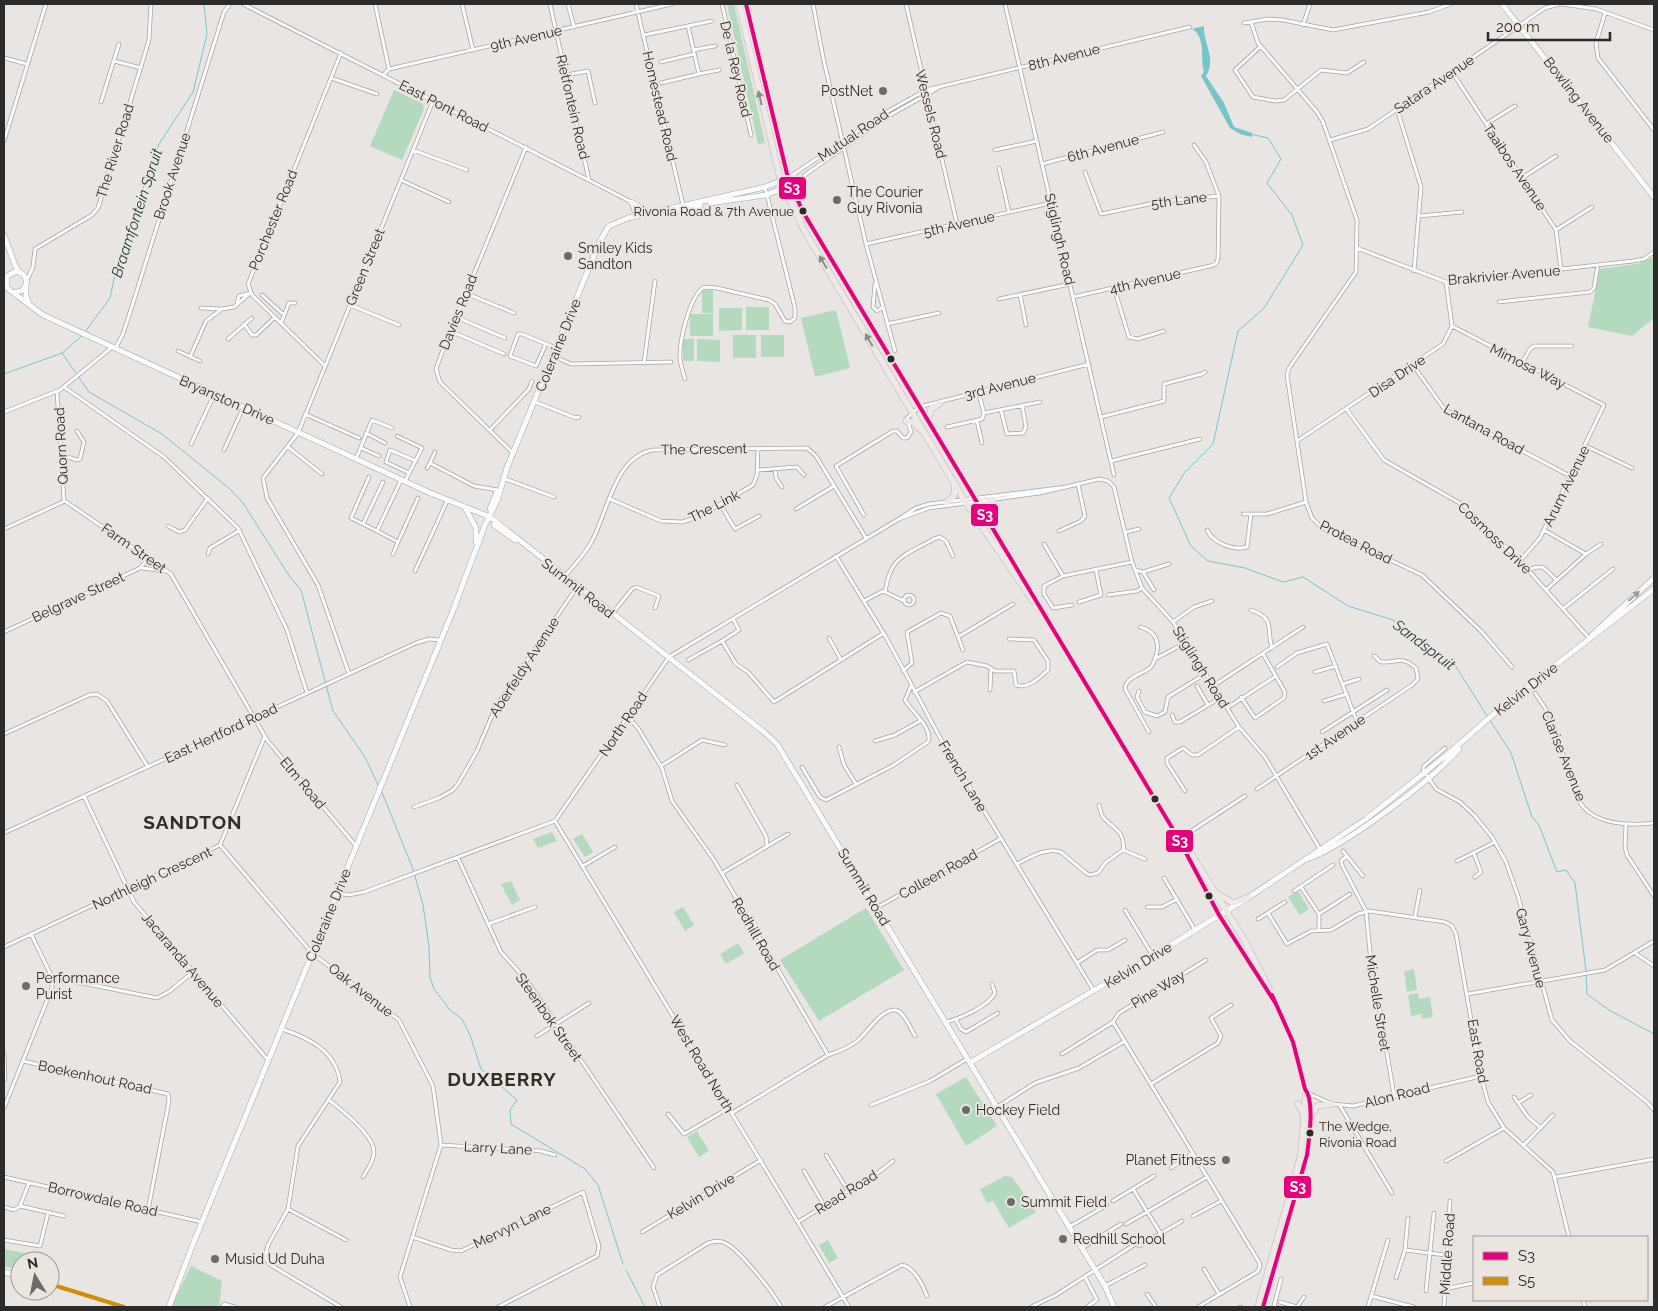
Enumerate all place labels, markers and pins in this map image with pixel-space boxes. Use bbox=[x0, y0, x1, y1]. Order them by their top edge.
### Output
place label: PostNet bbox=[821, 83, 873, 99]
marker: PostNet bbox=[877, 85, 889, 97]
place label: The Courier Guy Rivonia bbox=[847, 184, 923, 216]
marker: The Courier Guy Rivonia bbox=[831, 194, 843, 206]
place label: Rivonia Road & 7th Avenue bbox=[634, 204, 794, 219]
marker: Rivonia Road & 7th Avenue bbox=[798, 206, 808, 216]
place label: Smiley Kids Sandton bbox=[578, 240, 653, 272]
marker: Smiley Kids Sandton bbox=[562, 250, 574, 262]
unlabelled marker bbox=[886, 354, 896, 364]
unlabelled marker bbox=[1150, 794, 1160, 804]
unlabelled marker bbox=[1204, 891, 1214, 901]
place label: Performance Purist bbox=[36, 970, 120, 1002]
marker: Performance Purist bbox=[20, 980, 32, 992]
place label: Hockey Field bbox=[976, 1102, 1060, 1118]
marker: Hockey Field bbox=[960, 1104, 972, 1116]
place label: The Wedge, Rivonia Road bbox=[1319, 1119, 1397, 1150]
marker: The Wedge, Rivonia Road bbox=[1305, 1128, 1315, 1138]
place label: Planet Fitness bbox=[1125, 1152, 1216, 1168]
marker: Planet Fitness bbox=[1220, 1154, 1232, 1166]
place label: Summit Field bbox=[1021, 1194, 1107, 1210]
marker: Summit Field bbox=[1005, 1196, 1017, 1208]
place label: Redhill School bbox=[1073, 1231, 1166, 1247]
marker: Redhill School bbox=[1057, 1233, 1069, 1245]
place label: Musid Ud Duha bbox=[225, 1251, 325, 1267]
marker: Musid Ud Duha bbox=[209, 1253, 221, 1265]

